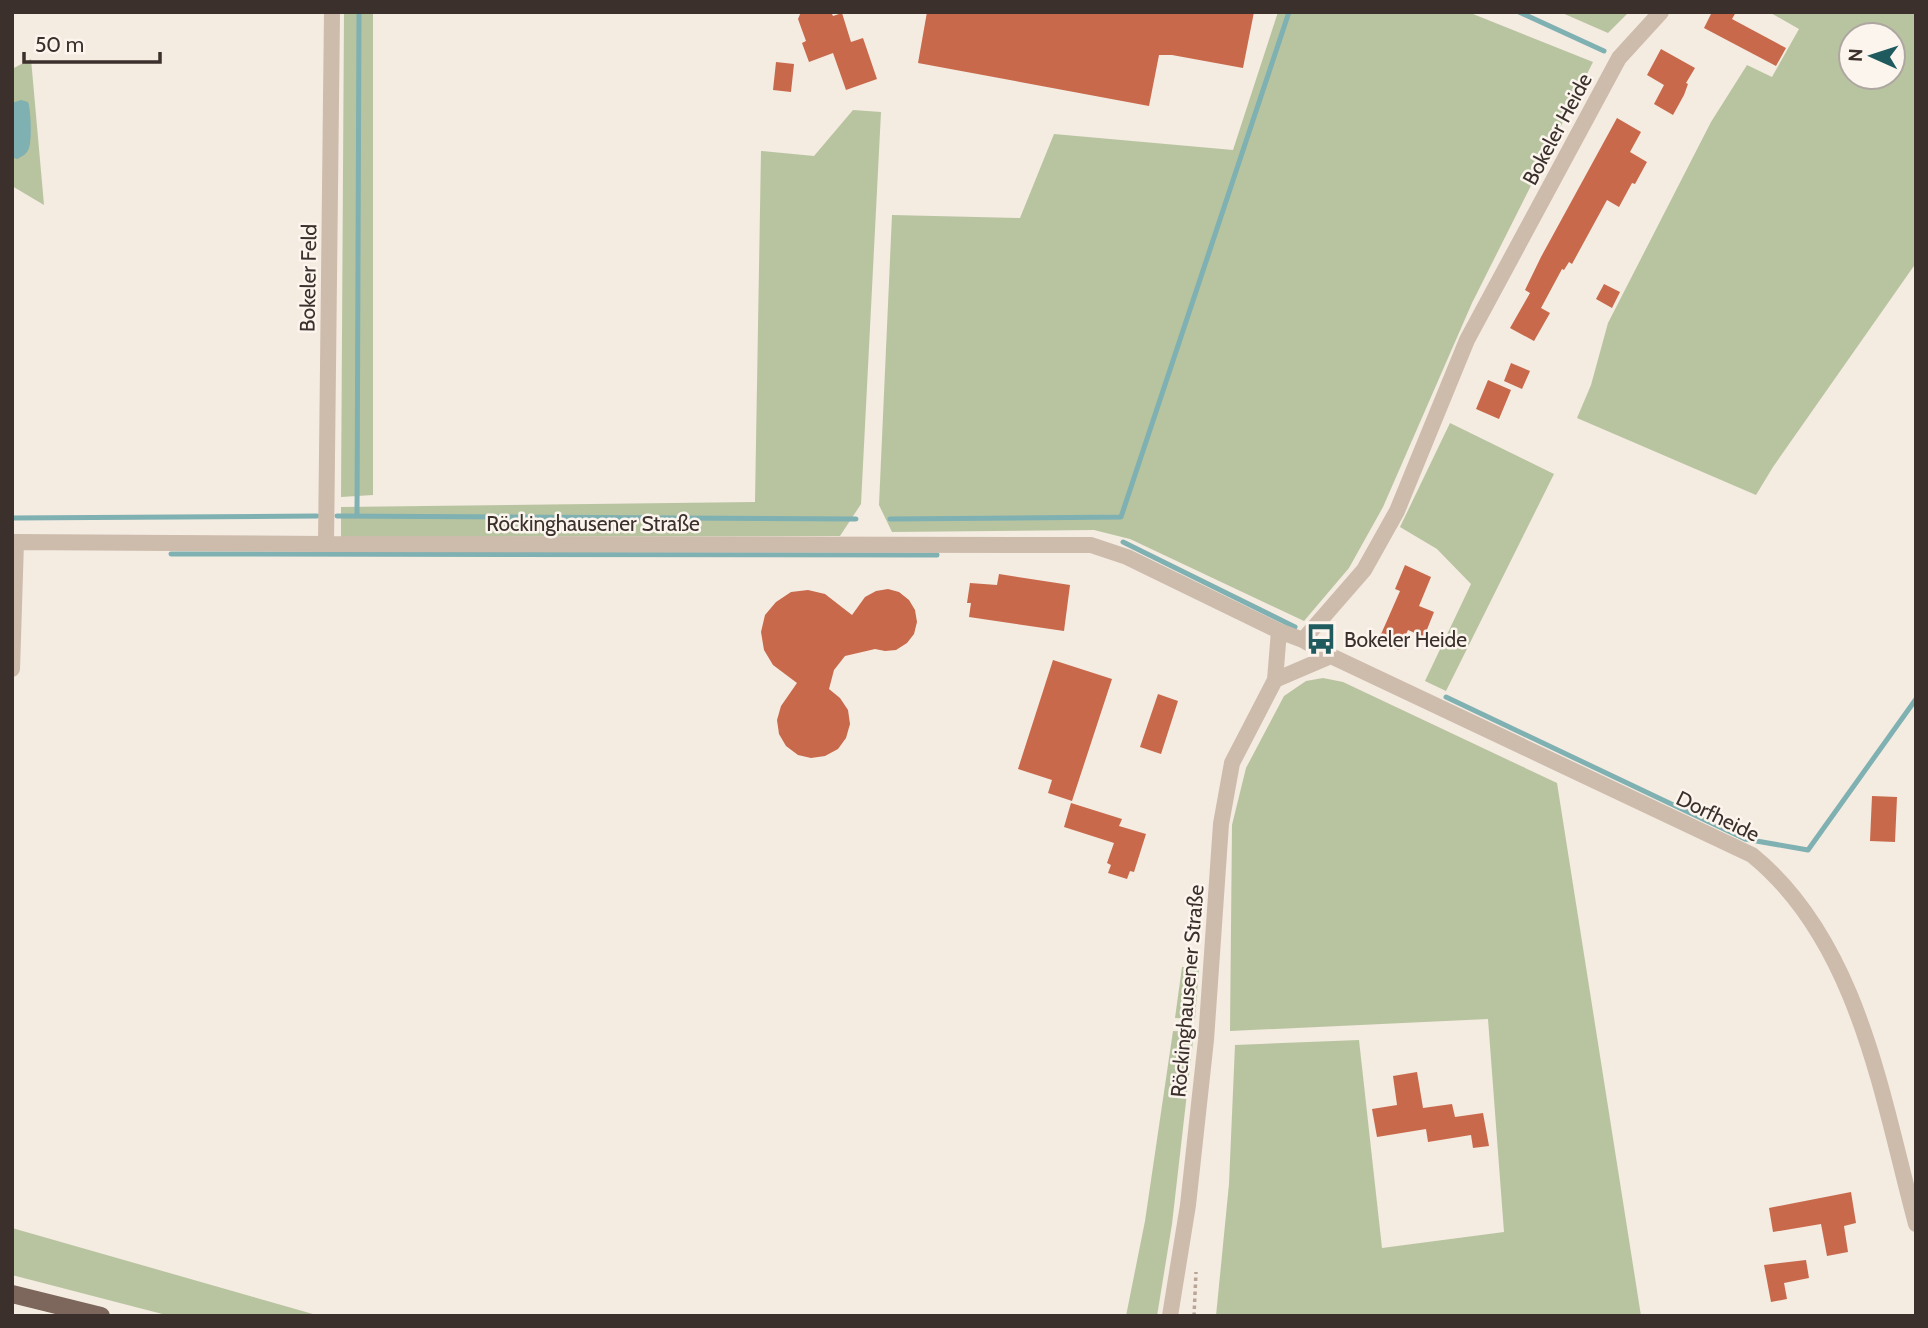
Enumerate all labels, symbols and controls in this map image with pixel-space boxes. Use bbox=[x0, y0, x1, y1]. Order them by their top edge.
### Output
scale bar bbox=[24, 21, 161, 65]
north arrow bbox=[1837, 21, 1907, 91]
text: 50 m bbox=[35, 32, 84, 57]
text: N bbox=[1844, 48, 1867, 62]
street label: Bokeler Heide bbox=[1517, 69, 1597, 189]
street label: Bokeler Feld bbox=[295, 224, 321, 332]
street label: Röckinghausener Straße bbox=[486, 511, 700, 536]
bus stop icon: Bokeler Heide bbox=[1304, 622, 1338, 656]
place label: Bokeler Heide bbox=[1344, 627, 1467, 652]
street label: Dorfheide bbox=[1672, 785, 1764, 847]
street label: Röckinghausener Straße bbox=[1165, 883, 1209, 1098]

